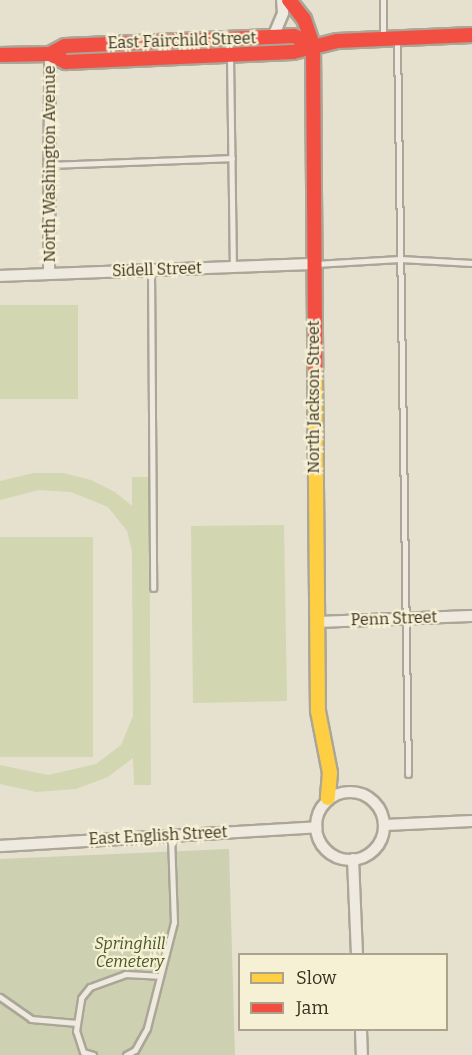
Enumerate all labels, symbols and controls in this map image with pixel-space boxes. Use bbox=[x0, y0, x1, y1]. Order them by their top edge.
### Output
street label: East Fairchild Street bbox=[107, 29, 257, 53]
street label: North Washington Avenue bbox=[40, 66, 60, 262]
street label: Sidell Street bbox=[112, 259, 202, 281]
street label: North Jackson Street bbox=[304, 320, 324, 474]
street label: Penn Street bbox=[350, 608, 438, 630]
street label: East English Street bbox=[88, 823, 228, 849]
park label: Springhill Cemetery bbox=[95, 934, 165, 972]
legend bbox=[238, 953, 448, 1031]
text: Slow bbox=[296, 967, 336, 989]
text: Jam bbox=[296, 997, 329, 1019]

